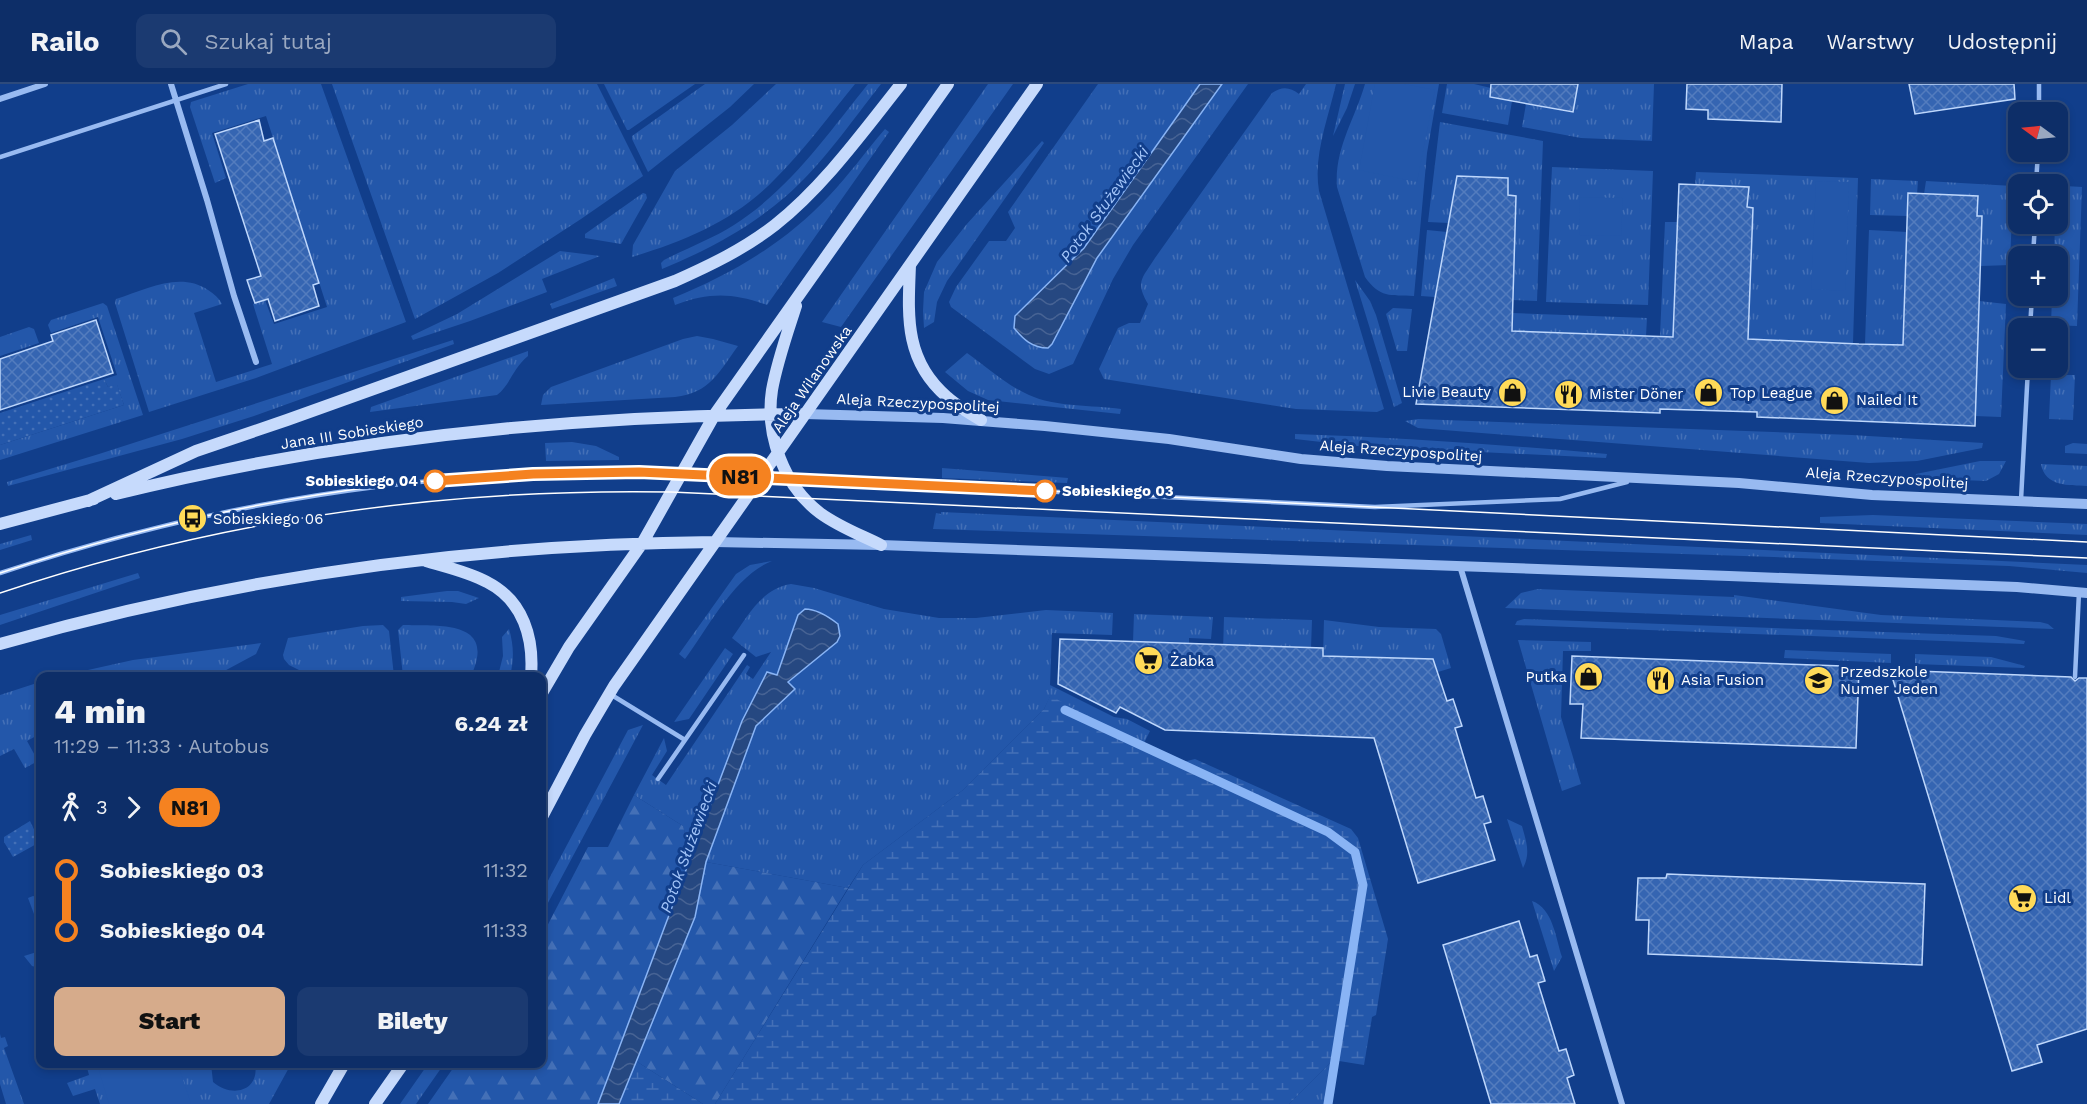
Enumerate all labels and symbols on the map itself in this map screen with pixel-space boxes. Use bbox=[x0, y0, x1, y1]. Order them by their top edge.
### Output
north arrow bbox=[2008, 102, 2068, 162]
water label: Potok Służewiecki bbox=[1056, 142, 1153, 266]
street label: Aleja Wilanowska bbox=[768, 322, 856, 436]
shop icon: Livie Beauty bbox=[1496, 376, 1528, 408]
shop icon: Top League bbox=[1693, 377, 1725, 409]
restaurant icon: Mister Döner bbox=[1552, 378, 1584, 410]
place label: Livie Beauty bbox=[1402, 383, 1491, 401]
place label: Top League bbox=[1730, 384, 1813, 402]
shop icon: Nailed It bbox=[1819, 384, 1851, 416]
place label: Mister Döner bbox=[1589, 385, 1683, 403]
street label: Aleja Rzeczypospolitej bbox=[836, 390, 1000, 416]
place label: Nailed It bbox=[1856, 391, 1919, 409]
street label: Jana III Sobieskiego bbox=[279, 413, 425, 453]
street label: Aleja Rzeczypospolitej bbox=[1319, 436, 1483, 466]
line badge: N81 bbox=[706, 456, 774, 496]
street label: Aleja Rzeczypospolitej bbox=[1805, 463, 1969, 493]
marker: Sobieskiego 04 bbox=[424, 470, 446, 492]
place label: Sobieskiego 04 bbox=[305, 472, 418, 490]
marker: Sobieskiego 03 bbox=[1034, 480, 1056, 502]
place label: Sobieskiego 03 bbox=[1062, 482, 1174, 500]
bus stop icon: Sobieskiego 06 bbox=[176, 503, 208, 535]
place label: Sobieskiego 06 bbox=[213, 510, 323, 528]
supermarket icon: Żabka bbox=[1133, 645, 1165, 677]
place label: Żabka bbox=[1170, 652, 1215, 670]
shop icon: Putka bbox=[1572, 661, 1604, 693]
place label: Przedszkole Numer Jeden bbox=[1840, 663, 1938, 698]
restaurant icon: Asia Fusion bbox=[1644, 664, 1676, 696]
school or university icon: Przedszkole Numer Jeden bbox=[1803, 665, 1835, 697]
place label: Putka bbox=[1525, 668, 1567, 686]
place label: Asia Fusion bbox=[1681, 671, 1764, 689]
water label: Potok Służewiecki bbox=[656, 778, 721, 915]
supermarket icon: Lidl bbox=[2007, 882, 2039, 914]
place label: Lidl bbox=[2044, 889, 2071, 907]

